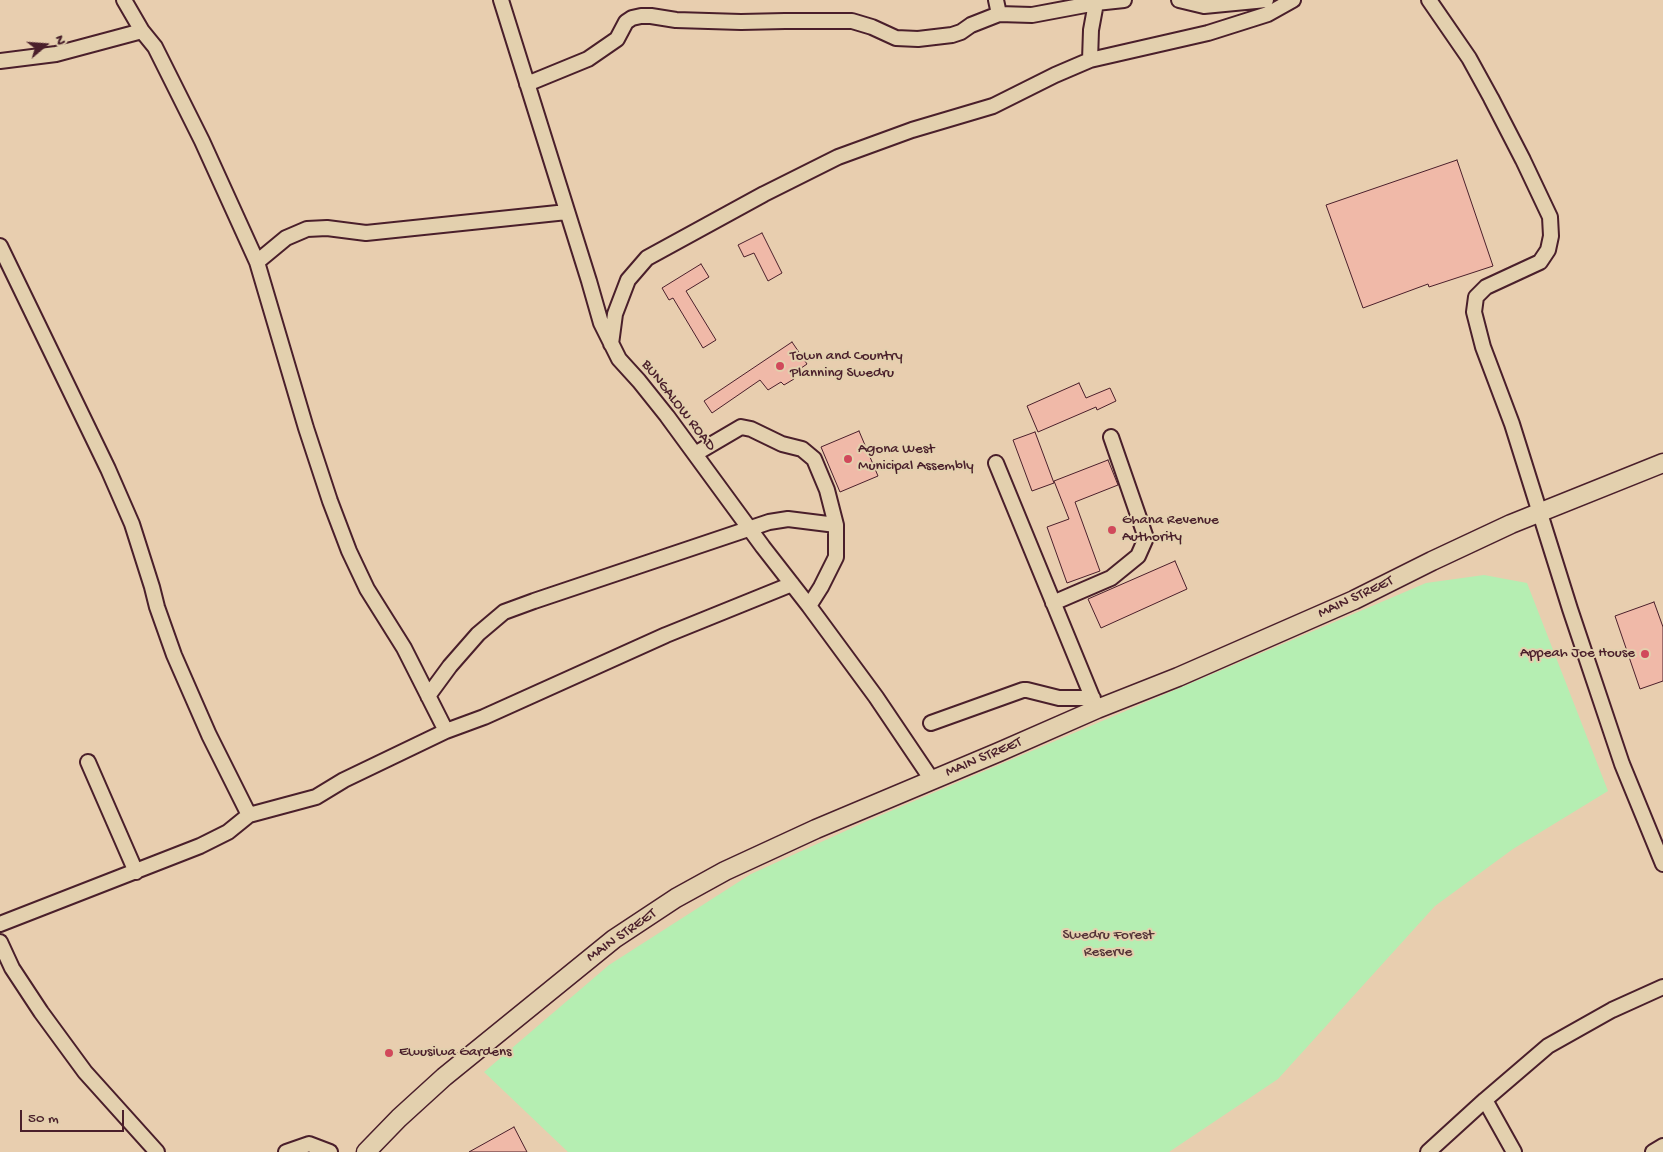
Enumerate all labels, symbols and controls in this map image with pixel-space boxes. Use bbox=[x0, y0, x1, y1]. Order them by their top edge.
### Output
north arrow bbox=[20, 20, 70, 70]
text: N bbox=[50, 33, 69, 47]
place label: Town and Country Planning Swedru bbox=[790, 348, 903, 383]
street label: BUNGALOW ROAD bbox=[637, 357, 719, 455]
marker: Town and Country Planning Swedru bbox=[774, 360, 786, 372]
place label: Agona West Municipal Assembly bbox=[858, 441, 974, 476]
marker: Agona West Municipal Assembly bbox=[842, 453, 854, 465]
place label: Ghana Revenue Authority bbox=[1122, 512, 1219, 547]
marker: Ghana Revenue Authority bbox=[1106, 524, 1118, 536]
street label: MAIN STREET bbox=[1315, 573, 1397, 623]
place label: Appeah Joe House bbox=[1520, 645, 1635, 663]
marker: Appeah Joe House bbox=[1639, 648, 1651, 660]
street label: MAIN STREET bbox=[943, 734, 1025, 782]
street label: MAIN STREET bbox=[584, 905, 660, 967]
park label: Swedru Forest Reserve bbox=[1062, 927, 1154, 962]
place label: Ewusiwa Gardens bbox=[399, 1044, 512, 1062]
marker: Ewusiwa Gardens bbox=[383, 1047, 395, 1059]
scale bar bbox=[22, 1100, 126, 1132]
text: 50 m bbox=[28, 1110, 59, 1128]

